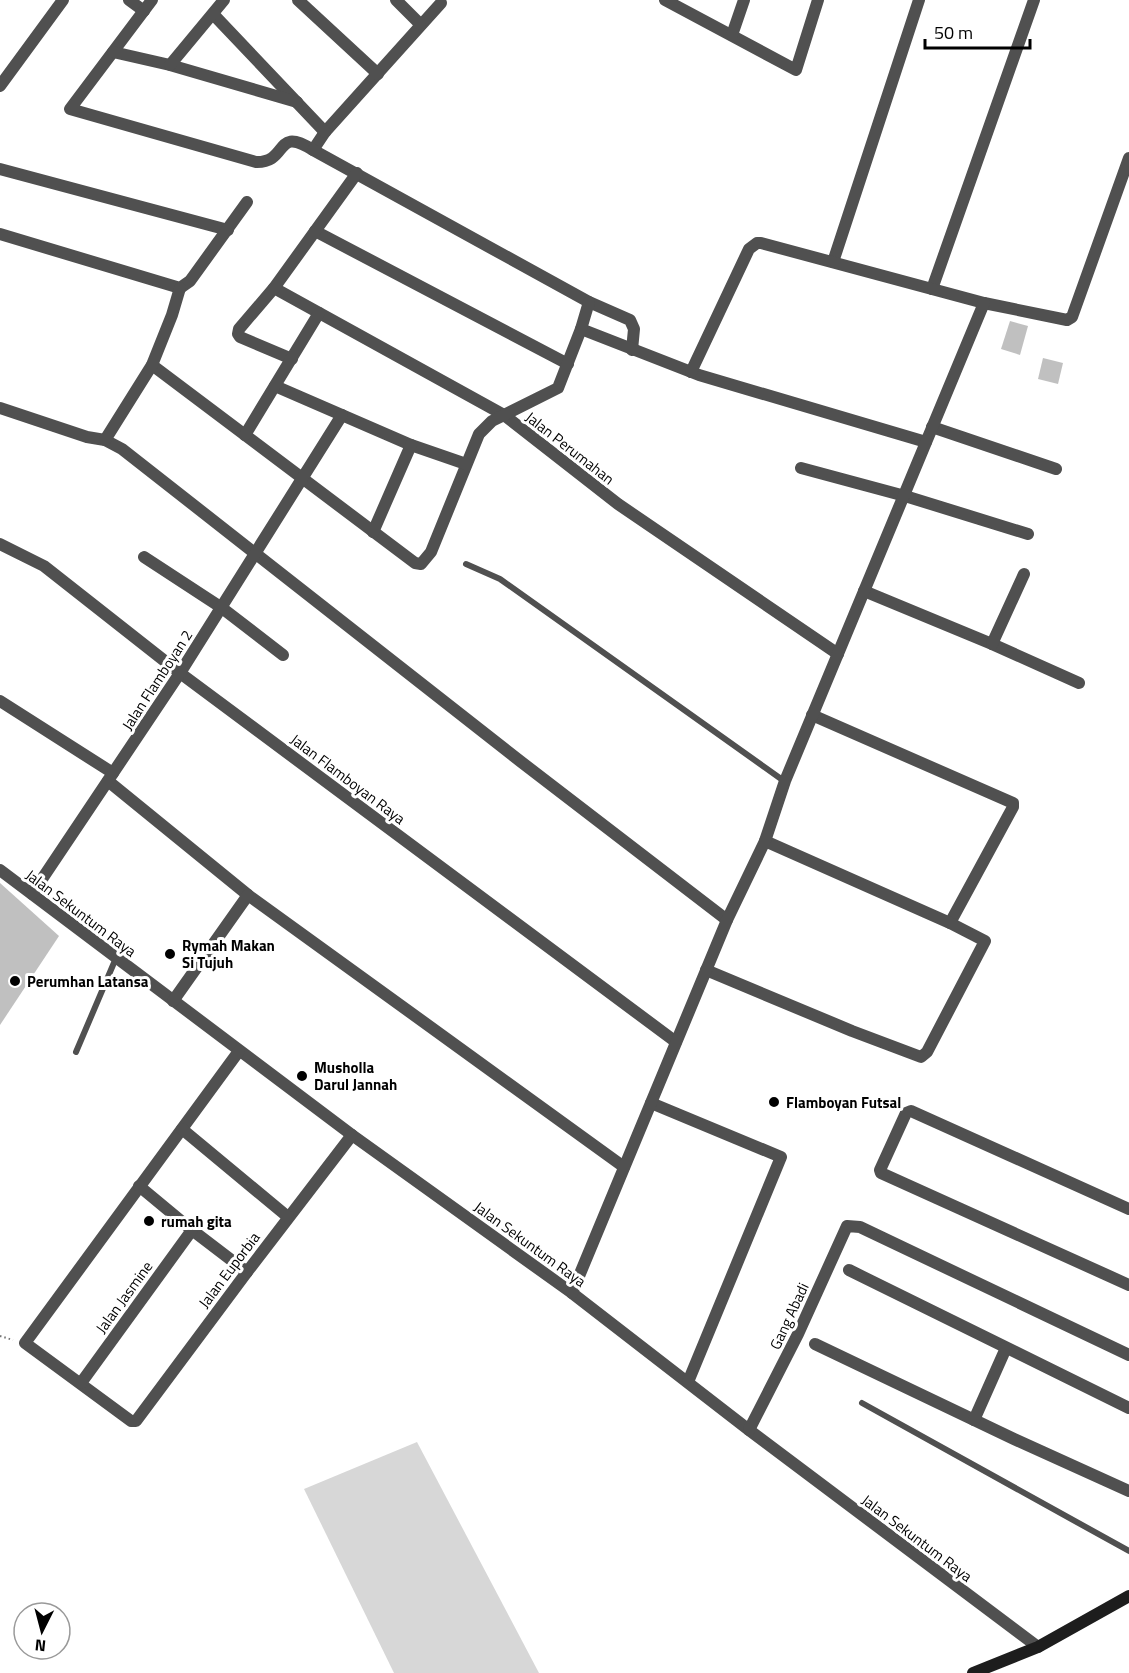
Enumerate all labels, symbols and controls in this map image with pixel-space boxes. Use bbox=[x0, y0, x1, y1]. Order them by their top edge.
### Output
scale bar bbox=[925, 12, 1030, 50]
text: 50 m bbox=[934, 19, 973, 46]
street label: Jalan Perumahan bbox=[521, 406, 619, 490]
street label: Jalan Flamboyan 2 bbox=[116, 625, 198, 735]
street label: Jalan Flamboyan Raya bbox=[286, 728, 411, 830]
street label: Jalan Sekuntum Raya bbox=[21, 864, 142, 963]
place label: Rymah Makan Si Tujuh bbox=[182, 934, 275, 974]
marker: Rymah Makan Si Tujuh bbox=[163, 947, 177, 961]
place label: Perumhan Latansa bbox=[27, 970, 149, 993]
marker: Perumhan Latansa bbox=[8, 974, 22, 988]
place label: Musholla Darul Jannah bbox=[314, 1056, 397, 1096]
marker: Musholla Darul Jannah bbox=[295, 1069, 309, 1083]
place label: Flamboyan Futsal bbox=[786, 1091, 901, 1114]
marker: Flamboyan Futsal bbox=[767, 1095, 781, 1109]
street label: Jalan Sekuntum Raya bbox=[469, 1195, 591, 1293]
place label: rumah gita bbox=[161, 1210, 232, 1233]
marker: rumah gita bbox=[142, 1214, 156, 1228]
street label: Jalan Euporbia bbox=[193, 1227, 266, 1313]
street label: Jalan Jasmine bbox=[90, 1256, 158, 1338]
street label: Gang Abadi bbox=[763, 1279, 815, 1353]
street label: Jalan Sekuntum Raya bbox=[857, 1489, 978, 1588]
north arrow bbox=[12, 1601, 72, 1661]
text: N bbox=[34, 1633, 47, 1658]

